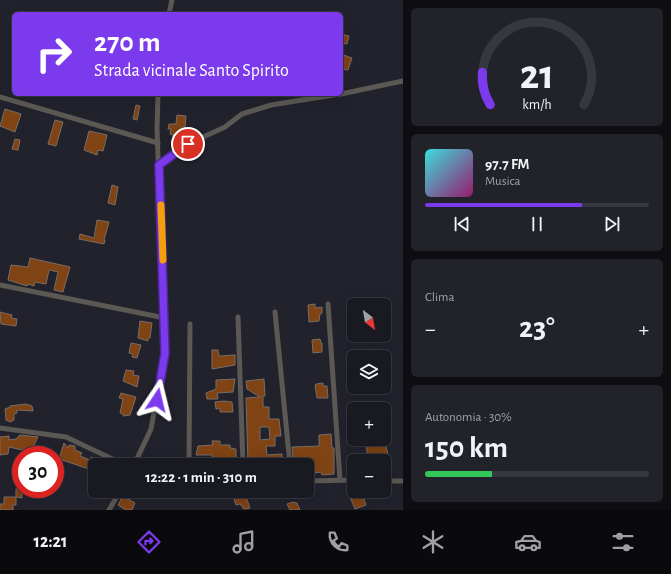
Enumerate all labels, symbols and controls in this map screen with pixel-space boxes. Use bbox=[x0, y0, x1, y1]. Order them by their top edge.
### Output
icon: right bbox=[28, 28, 80, 80]
text: 270 m bbox=[94, 29, 161, 57]
text: 21 bbox=[520, 55, 554, 96]
text: Strada vicinale Santo Spirito bbox=[94, 62, 289, 80]
text: km/h bbox=[522, 97, 552, 111]
pin bbox=[171, 127, 205, 161]
icon: arrive bbox=[177, 133, 199, 155]
text: 97.7 FM bbox=[485, 157, 530, 172]
text: Musica bbox=[485, 175, 520, 188]
icon: previous bbox=[451, 213, 473, 235]
icon: pause bbox=[526, 213, 548, 235]
icon: next bbox=[601, 213, 623, 235]
text: Clima bbox=[425, 291, 455, 304]
north arrow bbox=[347, 298, 391, 342]
map controls bbox=[347, 298, 391, 498]
text: 23° bbox=[519, 313, 555, 343]
text: − bbox=[425, 318, 436, 340]
text: + bbox=[638, 318, 649, 340]
button: layers bbox=[347, 350, 391, 394]
position arrow bbox=[136, 379, 178, 421]
button: + bbox=[347, 402, 391, 446]
text: Autonomia · 30% bbox=[425, 411, 512, 424]
text: 150 km bbox=[425, 433, 508, 463]
speed limit sign: 30 bbox=[12, 446, 64, 498]
button: − bbox=[347, 454, 391, 498]
text: 12:22 · 1 min · 310 m bbox=[145, 470, 257, 485]
icon: directions bbox=[135, 528, 163, 556]
icon: music bbox=[230, 528, 258, 556]
icon: phone bbox=[324, 528, 352, 556]
icon: climate bbox=[419, 528, 447, 556]
icon: car bbox=[514, 528, 542, 556]
icon: filters bbox=[609, 528, 637, 556]
text: 12:21 bbox=[33, 533, 68, 551]

